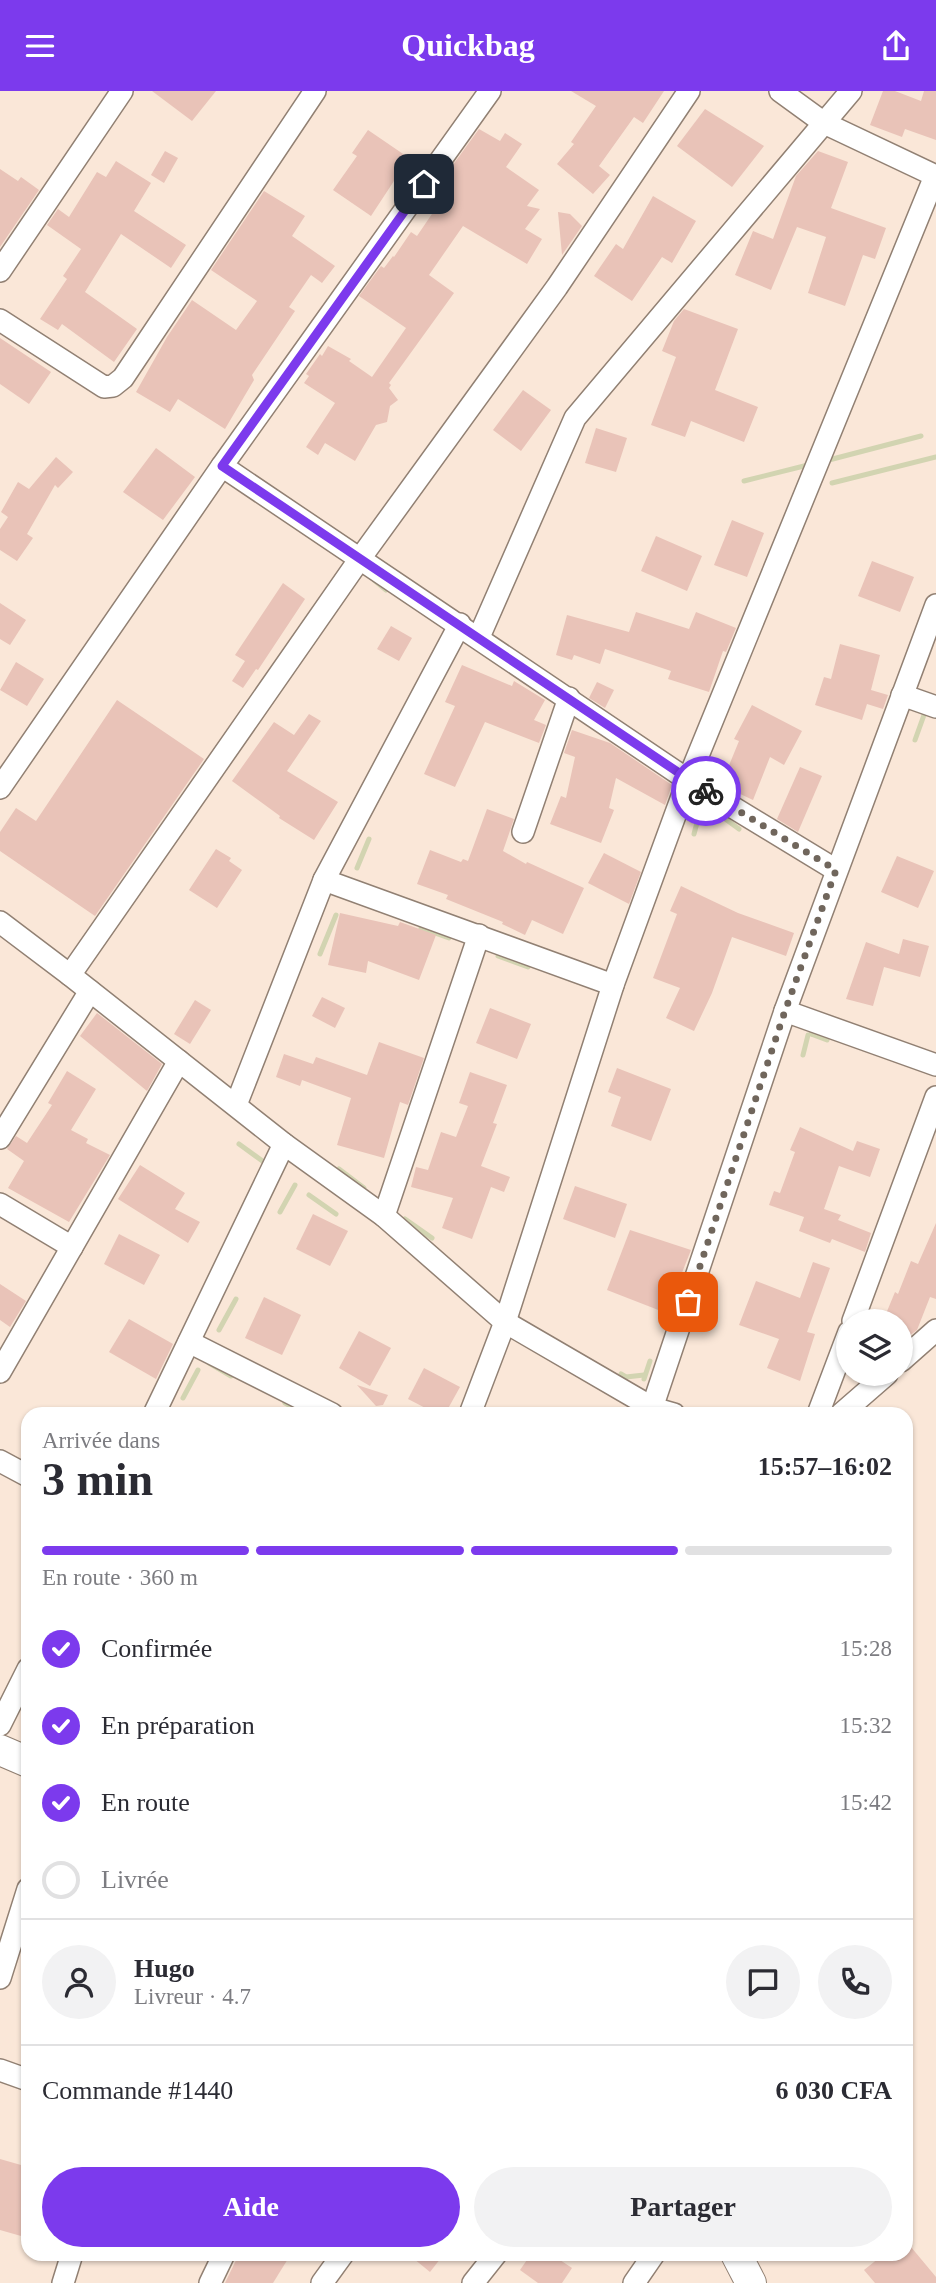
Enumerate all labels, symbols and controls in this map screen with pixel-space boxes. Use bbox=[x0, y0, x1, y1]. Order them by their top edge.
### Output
icon: menu bbox=[21, 27, 59, 65]
text: Quickbag bbox=[401, 27, 535, 63]
icon: share bbox=[877, 27, 915, 65]
pin bbox=[394, 154, 454, 214]
icon: home bbox=[405, 165, 443, 203]
courier bbox=[671, 756, 741, 826]
icon: bike bbox=[687, 772, 725, 810]
pin bbox=[658, 1272, 718, 1332]
icon: bag bbox=[669, 1283, 707, 1321]
map controls bbox=[836, 1309, 913, 1386]
button: layers bbox=[836, 1309, 913, 1386]
text: Arrivée dans bbox=[42, 1428, 160, 1453]
text: 15:57–16:02 bbox=[758, 1452, 892, 1481]
text: 3 min bbox=[42, 1454, 153, 1505]
text: En route · 360 m bbox=[42, 1565, 198, 1590]
icon: check bbox=[42, 1630, 80, 1668]
text: Confirmée bbox=[101, 1634, 212, 1663]
text: 15:28 bbox=[840, 1636, 892, 1661]
icon: check bbox=[42, 1707, 80, 1745]
text: En préparation bbox=[101, 1711, 255, 1740]
text: 15:32 bbox=[840, 1713, 892, 1738]
icon: check bbox=[42, 1784, 80, 1822]
text: En route bbox=[101, 1788, 190, 1817]
text: 15:42 bbox=[840, 1790, 892, 1815]
text: Livrée bbox=[101, 1865, 169, 1894]
button: person bbox=[42, 1945, 116, 2019]
button: chat bbox=[726, 1945, 800, 2019]
button: phone bbox=[818, 1945, 892, 2019]
text: Hugo bbox=[134, 1954, 195, 1983]
text: Livreur · 4.7 bbox=[134, 1984, 251, 2009]
text: Commande #1440 bbox=[42, 2076, 233, 2105]
text: 6 030 CFA bbox=[775, 2076, 892, 2105]
button: Aide bbox=[42, 2167, 460, 2247]
button: Partager bbox=[474, 2167, 892, 2247]

